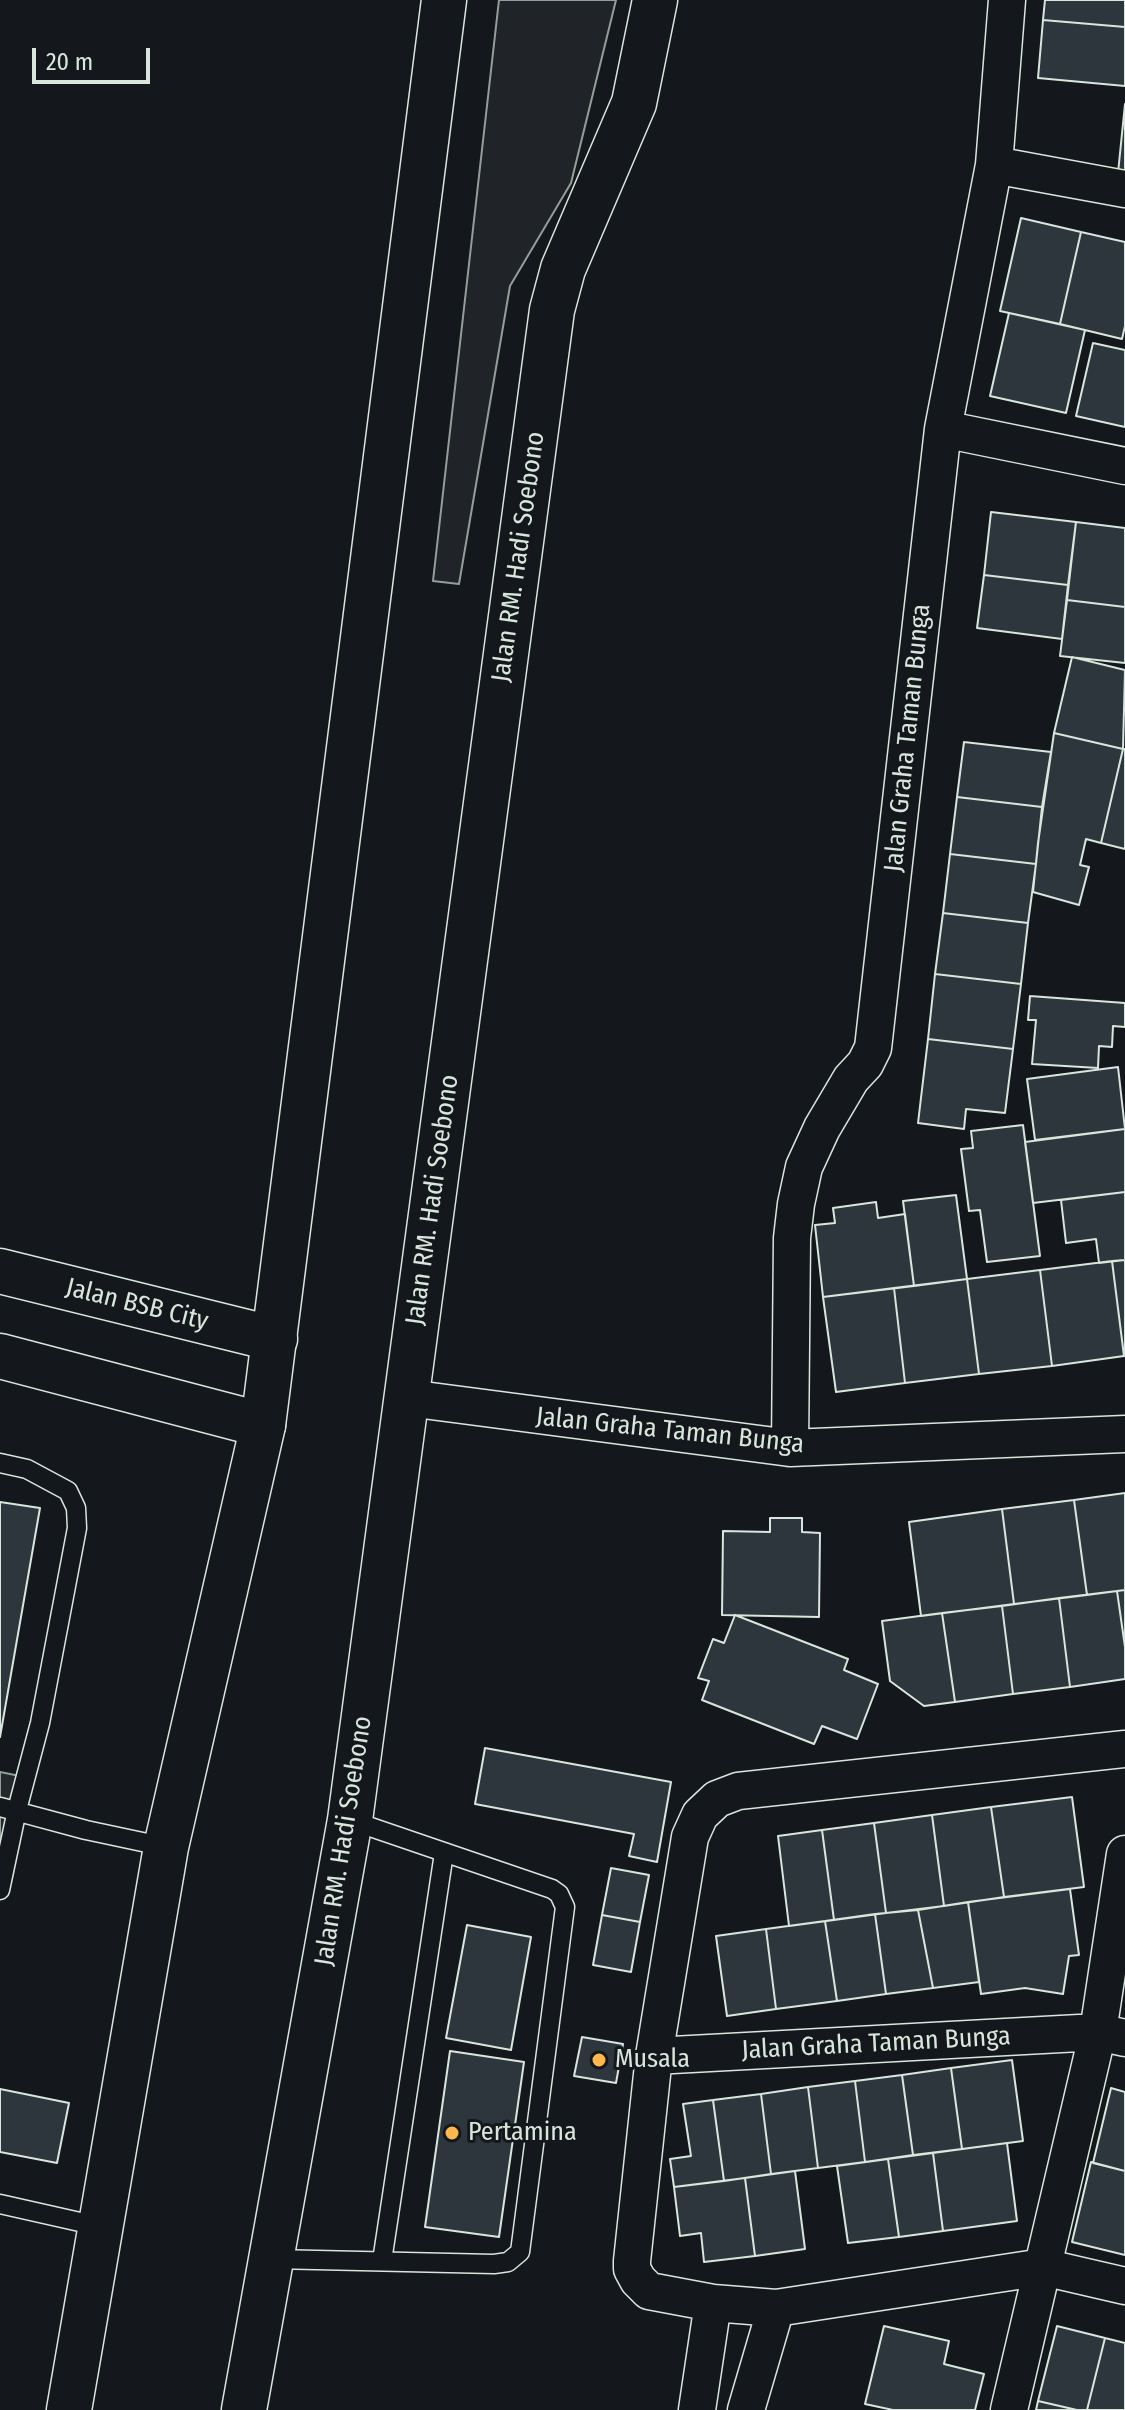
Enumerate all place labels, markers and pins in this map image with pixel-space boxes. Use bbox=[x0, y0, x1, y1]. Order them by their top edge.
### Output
place label: Musala bbox=[615, 2044, 690, 2076]
marker: Musala bbox=[590, 2051, 608, 2069]
place label: Pertamina bbox=[468, 2117, 577, 2149]
marker: Pertamina bbox=[443, 2124, 461, 2142]

